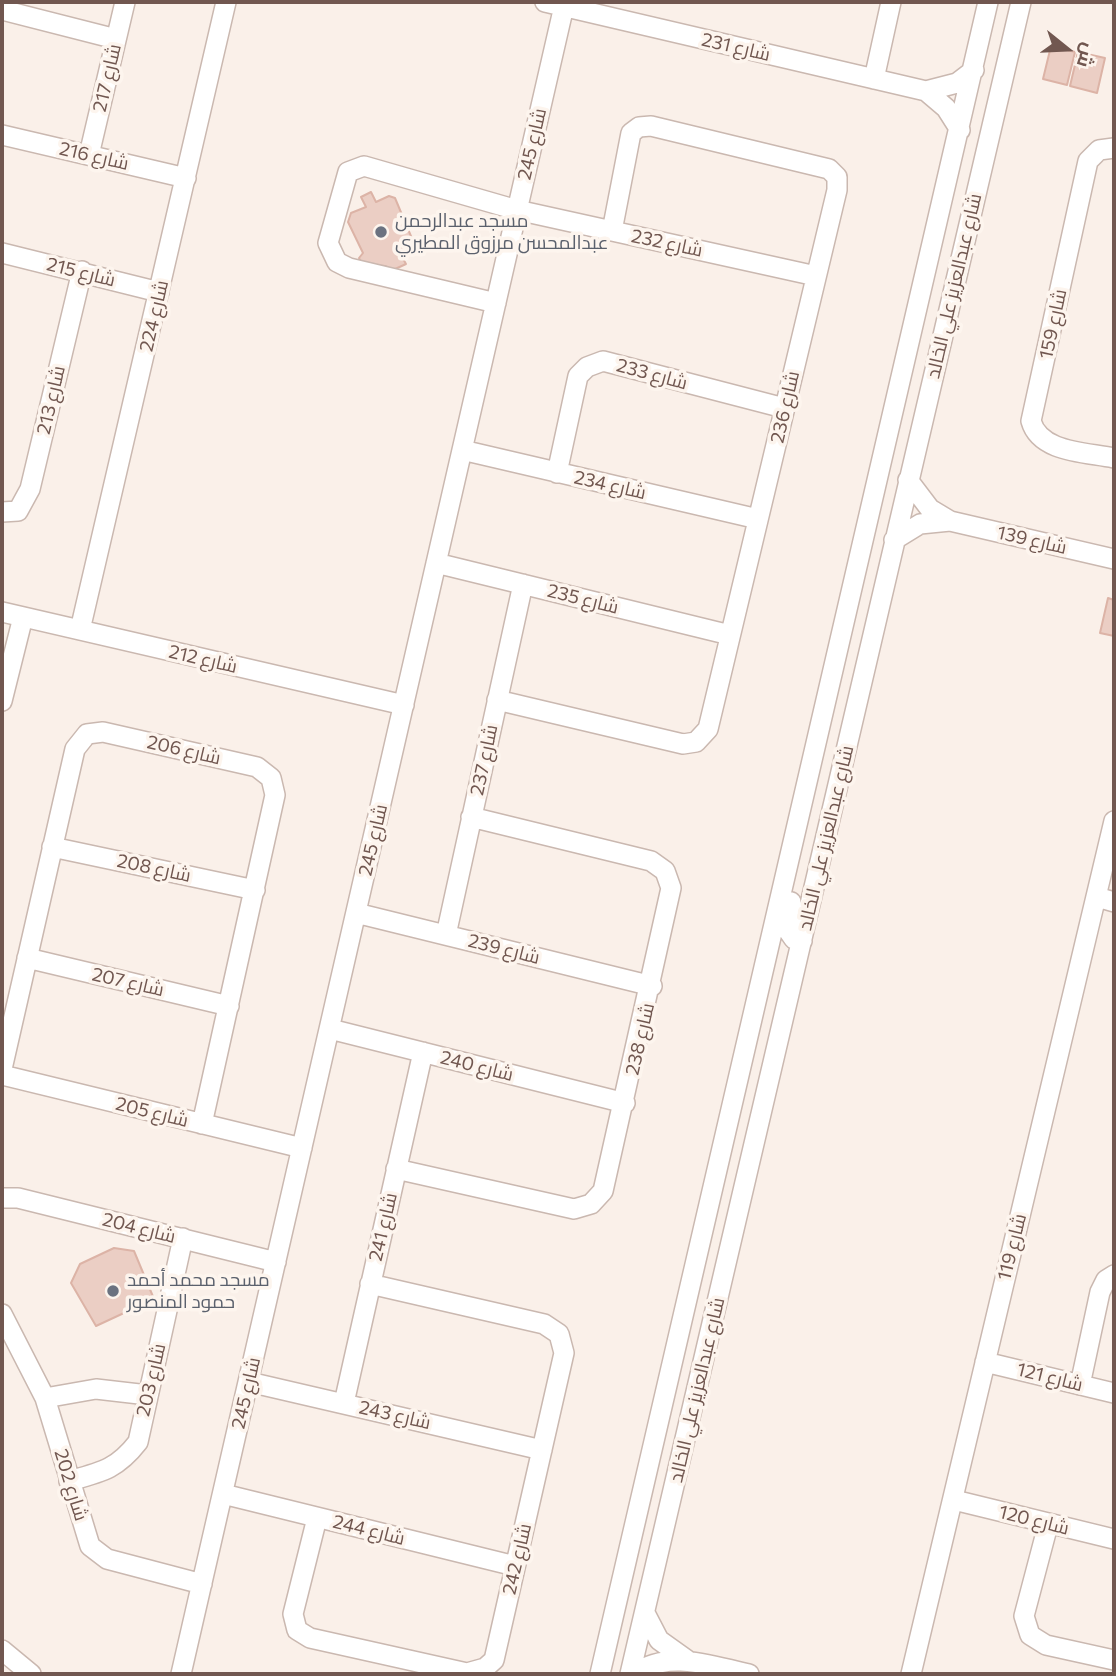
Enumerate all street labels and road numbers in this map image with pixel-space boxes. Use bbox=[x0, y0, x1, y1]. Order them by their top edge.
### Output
street label: شارع 231 bbox=[699, 28, 773, 66]
street label: شارع 217 bbox=[88, 42, 126, 114]
street label: شارع 245 bbox=[513, 106, 551, 182]
street label: شارع 216 bbox=[57, 137, 131, 175]
street label: شارع عبدالعزيز علي الخالد bbox=[922, 191, 986, 381]
street label: شارع 232 bbox=[629, 224, 705, 262]
street label: شارع 215 bbox=[44, 252, 118, 292]
street label: شارع 224 bbox=[135, 278, 173, 354]
street label: شارع 159 bbox=[1034, 287, 1072, 361]
street label: شارع 233 bbox=[614, 354, 690, 394]
street label: شارع 213 bbox=[32, 363, 70, 437]
street label: شارع 236 bbox=[766, 369, 804, 445]
street label: شارع 234 bbox=[572, 466, 648, 504]
street label: شارع 139 bbox=[995, 521, 1069, 559]
street label: شارع 235 bbox=[545, 579, 621, 619]
street label: شارع 212 bbox=[167, 640, 239, 678]
street label: شارع 237 bbox=[465, 723, 503, 797]
street label: شارع 206 bbox=[145, 730, 223, 770]
street label: شارع عبدالعزيز علي الخالد bbox=[794, 743, 858, 933]
street label: شارع 245 bbox=[354, 802, 392, 878]
street label: شارع 208 bbox=[115, 849, 193, 887]
street label: شارع 239 bbox=[466, 929, 542, 969]
street label: شارع 207 bbox=[90, 963, 166, 1001]
street label: شارع 238 bbox=[621, 1001, 659, 1077]
street label: شارع 240 bbox=[438, 1046, 516, 1086]
street label: شارع 205 bbox=[113, 1092, 191, 1132]
street label: شارع 241 bbox=[364, 1191, 402, 1263]
street label: شارع 204 bbox=[100, 1208, 178, 1248]
street label: شارع 119 bbox=[993, 1211, 1031, 1283]
street label: شارع عبدالعزيز علي الخالد bbox=[665, 1295, 729, 1485]
street label: شارع 203 bbox=[132, 1341, 170, 1419]
street label: شارع 245 bbox=[227, 1355, 265, 1431]
street label: شارع 121 bbox=[1015, 1358, 1085, 1396]
street label: شارع 243 bbox=[357, 1396, 433, 1434]
street label: شارع 202 bbox=[49, 1446, 93, 1524]
street label: شارع 120 bbox=[997, 1500, 1071, 1540]
street label: شارع 244 bbox=[331, 1510, 407, 1550]
street label: شارع 242 bbox=[498, 1521, 536, 1597]

